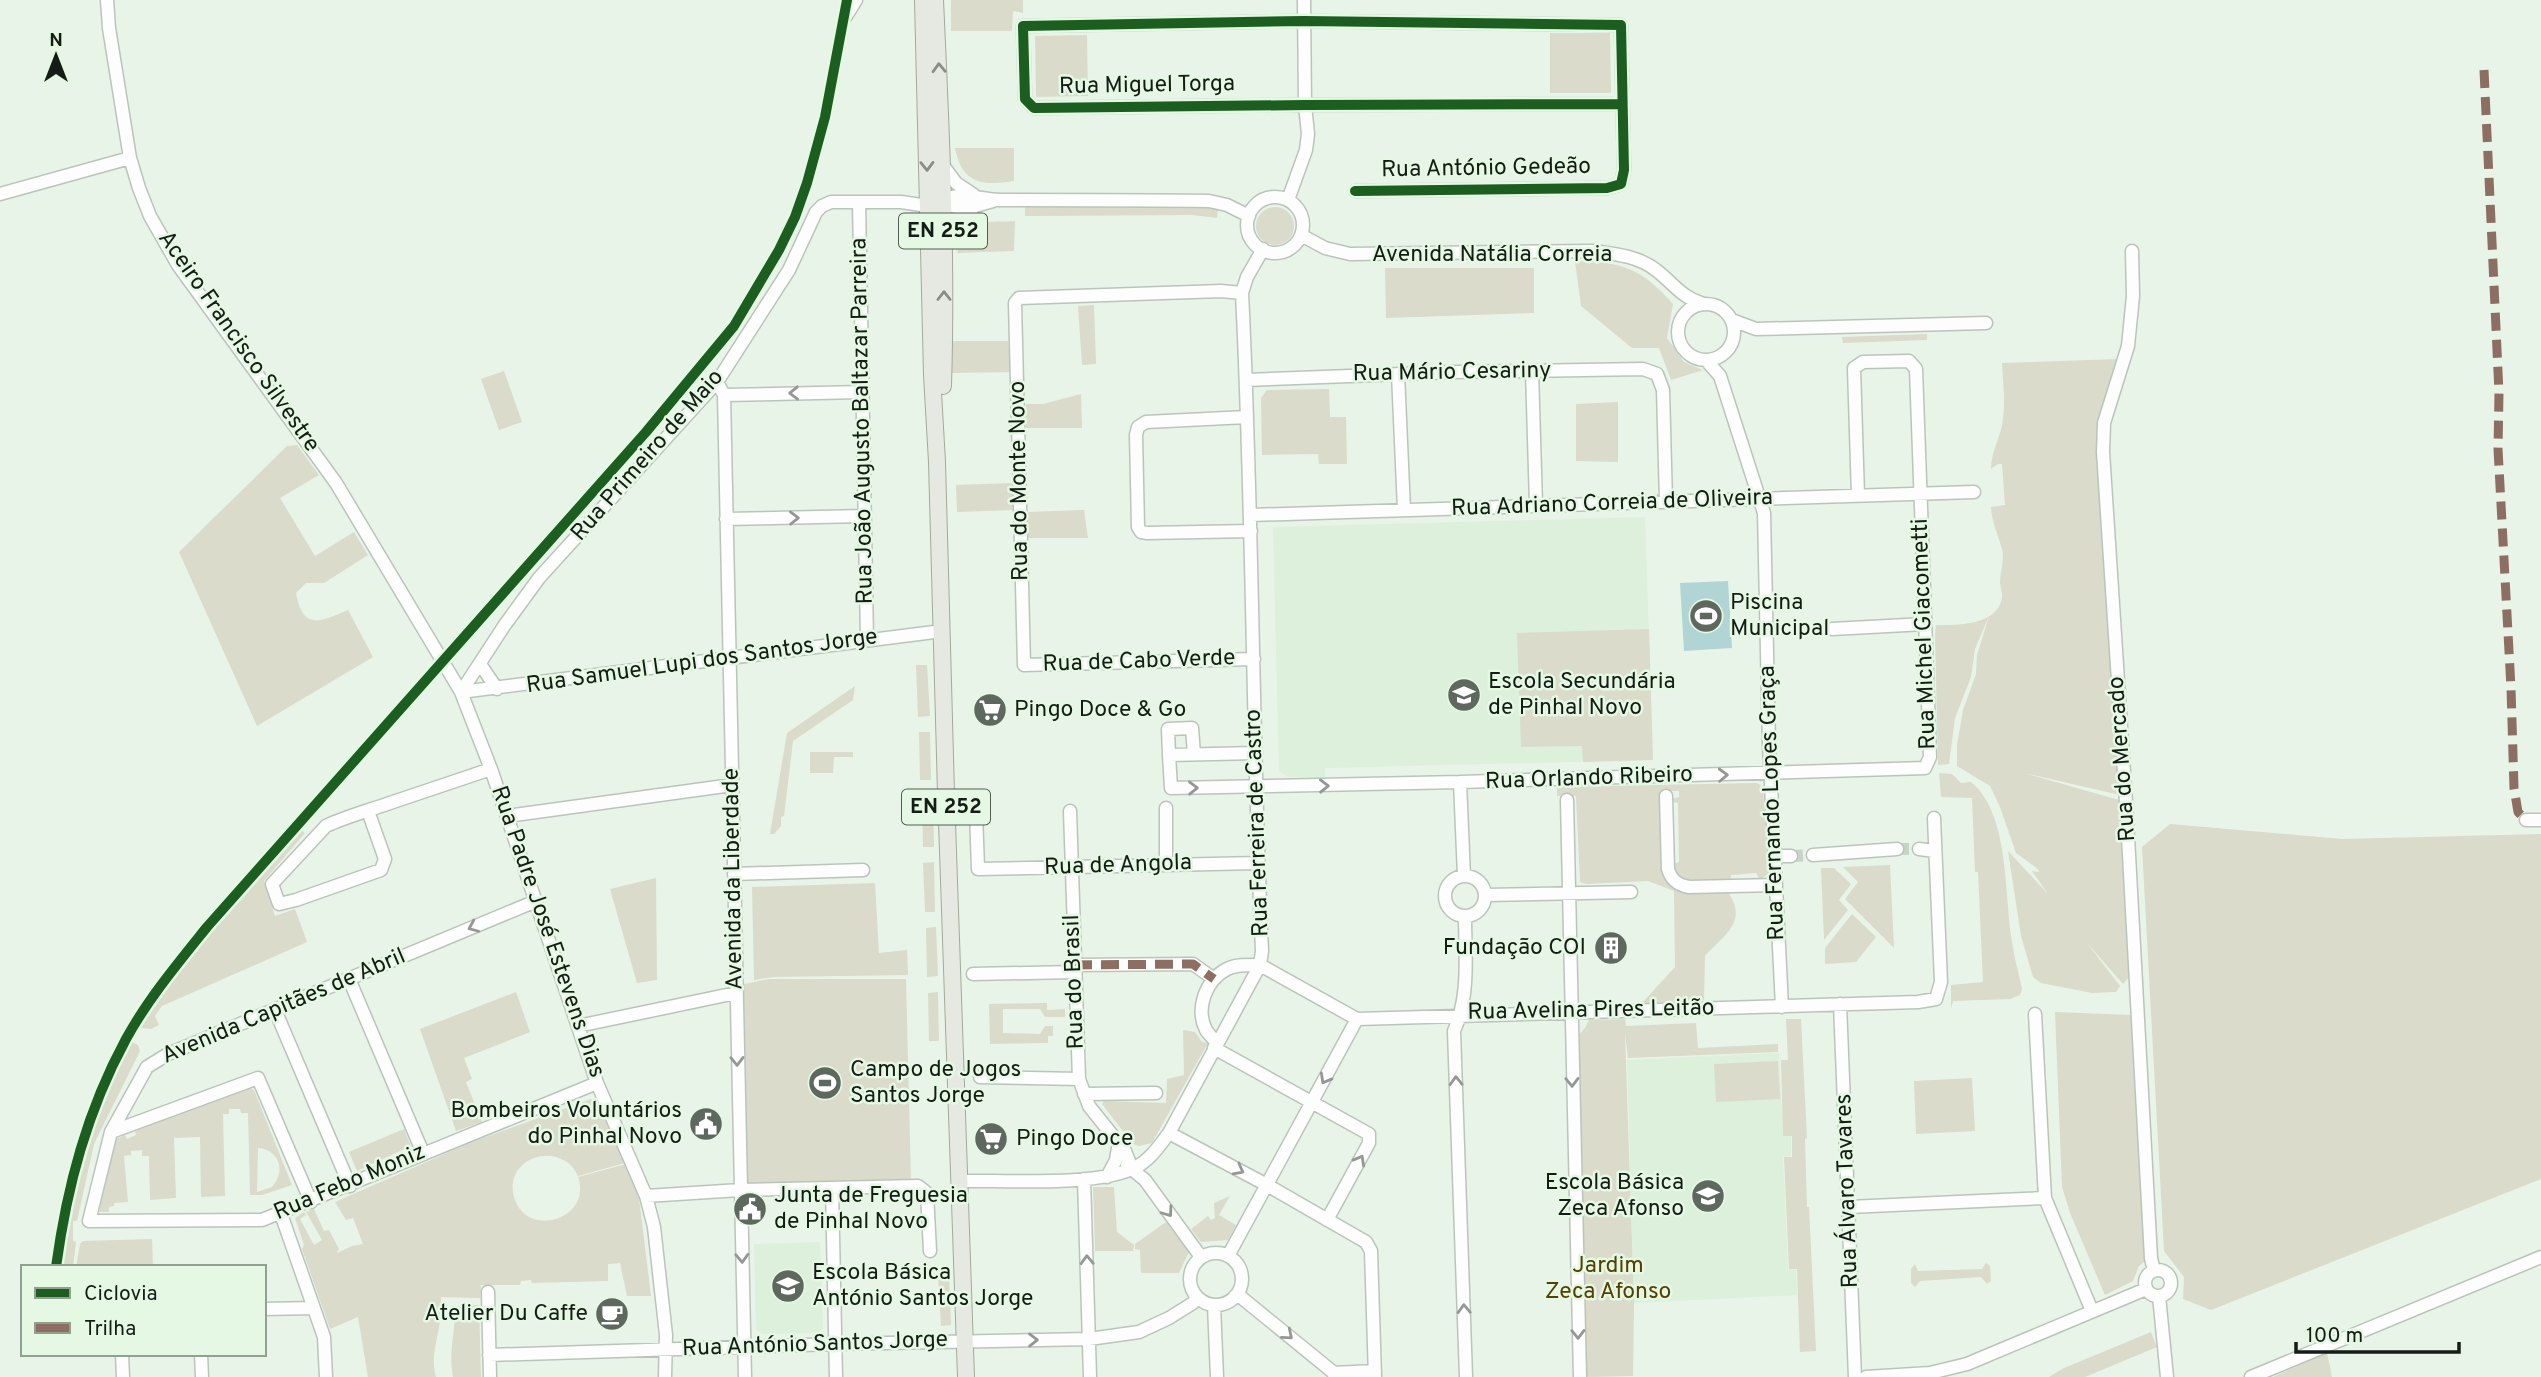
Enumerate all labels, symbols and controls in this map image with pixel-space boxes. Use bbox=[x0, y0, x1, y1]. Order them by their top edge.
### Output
north arrow bbox=[21, 21, 91, 91]
text: N bbox=[49, 29, 63, 53]
one-way arrow bbox=[932, 63, 947, 74]
street label: Rua Miguel Torga bbox=[1059, 70, 1235, 102]
street label: Rua António Gedeão bbox=[1381, 153, 1591, 185]
one-way arrow bbox=[919, 161, 935, 172]
road number: EN 252 bbox=[899, 214, 987, 248]
street label: Aceiro Francisco Silvestre bbox=[151, 226, 325, 458]
street label: Rua João Augusto Baltazar Parreira bbox=[845, 237, 881, 605]
street label: Avenida Natália Correia bbox=[1372, 241, 1612, 270]
one-way arrow bbox=[936, 290, 952, 300]
street label: Rua Mário Cesariny bbox=[1352, 357, 1552, 389]
street label: Rua Primeiro de Maio bbox=[565, 364, 731, 548]
street label: Rua do Monte Novo bbox=[1004, 381, 1036, 581]
one-way arrow bbox=[788, 386, 799, 401]
street label: Rua Adriano Correia de Oliveira bbox=[1451, 484, 1773, 524]
one-way arrow bbox=[789, 510, 800, 525]
street label: Rua Michel Giacometti bbox=[1906, 518, 1944, 750]
place label: Piscina Municipal bbox=[1730, 589, 1829, 644]
sports icon: Piscina Municipal bbox=[1687, 597, 1725, 635]
street label: Rua Samuel Lupi dos Santos Jorge bbox=[524, 623, 880, 701]
street label: Rua de Cabo Verde bbox=[1042, 644, 1236, 680]
street label: Rua Fernando Lopes Graça bbox=[1754, 665, 1792, 941]
place label: Escola Secundária de Pinhal Novo bbox=[1488, 668, 1676, 723]
street label: Rua do Mercado bbox=[2103, 675, 2143, 843]
school or university icon: Escola Secundária de Pinhal Novo bbox=[1445, 676, 1483, 714]
supermarket icon: Pingo Doce & Go bbox=[971, 691, 1009, 729]
place label: Pingo Doce & Go bbox=[1014, 696, 1186, 725]
street label: Rua Ferreira de Castro bbox=[1240, 709, 1276, 937]
street label: Rua Orlando Ribeiro bbox=[1485, 761, 1693, 797]
one-way arrow bbox=[1718, 767, 1729, 782]
street label: Avenida da Liberdade bbox=[718, 768, 750, 990]
one-way arrow bbox=[1319, 778, 1330, 793]
one-way arrow bbox=[1188, 780, 1198, 796]
street label: Rua Padre José Estevens Dias bbox=[483, 782, 611, 1082]
road number: EN 252 bbox=[902, 790, 990, 824]
street label: Rua de Angola bbox=[1044, 849, 1192, 883]
street label: Rua do Brasil bbox=[1058, 914, 1092, 1050]
one-way arrow bbox=[467, 919, 480, 933]
building icon: Fundação COI bbox=[1592, 929, 1630, 967]
place label: Fundação COI bbox=[1443, 934, 1586, 963]
street label: Avenida Capitães de Abril bbox=[158, 942, 410, 1072]
street label: Rua Avelina Pires Leitão bbox=[1467, 994, 1715, 1028]
one-way arrow bbox=[730, 1056, 745, 1067]
place label: Campo de Jogos Santos Jorge bbox=[850, 1056, 1021, 1111]
sports icon: Campo de Jogos Santos Jorge bbox=[806, 1064, 844, 1102]
one-way arrow bbox=[1320, 1071, 1333, 1084]
one-way arrow bbox=[1448, 1076, 1464, 1086]
one-way arrow bbox=[1564, 1077, 1580, 1087]
street label: Rua Álvaro Tavares bbox=[1829, 1093, 1866, 1289]
place label: Bombeiros Voluntários do Pinhal Novo bbox=[451, 1097, 682, 1152]
public building icon: Bombeiros Voluntários do Pinhal Novo bbox=[687, 1105, 725, 1143]
supermarket icon: Pingo Doce bbox=[972, 1120, 1010, 1158]
place label: Pingo Doce bbox=[1016, 1125, 1133, 1154]
street label: Rua Febo Moniz bbox=[270, 1138, 430, 1228]
one-way arrow bbox=[1352, 1155, 1365, 1167]
one-way arrow bbox=[1232, 1162, 1245, 1176]
place label: Escola Básica Zeca Afonso bbox=[1545, 1169, 1684, 1224]
school or university icon: Escola Básica Zeca Afonso bbox=[1689, 1177, 1727, 1215]
place label: Junta de Freguesia de Pinhal Novo bbox=[774, 1182, 968, 1237]
public building icon: Junta de Freguesia de Pinhal Novo bbox=[731, 1190, 769, 1228]
one-way arrow bbox=[1160, 1204, 1172, 1217]
park label: Jardim Zeca Afonso bbox=[1545, 1252, 1671, 1307]
one-way arrow bbox=[734, 1253, 750, 1264]
one-way arrow bbox=[1079, 1254, 1094, 1265]
place label: Escola Básica António Santos Jorge bbox=[812, 1259, 1033, 1314]
legend bbox=[21, 1265, 266, 1356]
school or university icon: Escola Básica António Santos Jorge bbox=[769, 1267, 807, 1305]
text: Ciclovia bbox=[84, 1281, 158, 1308]
cafe icon: Atelier Du Caffe bbox=[593, 1295, 631, 1333]
place label: Atelier Du Caffe bbox=[424, 1300, 588, 1329]
one-way arrow bbox=[1456, 1303, 1471, 1314]
scale bar bbox=[2296, 1310, 2459, 1354]
text: Trilha bbox=[84, 1316, 136, 1343]
text: 100 m bbox=[2306, 1323, 2363, 1350]
street label: Rua António Santos Jorge bbox=[682, 1326, 948, 1364]
one-way arrow bbox=[1279, 1327, 1292, 1339]
one-way arrow bbox=[1571, 1328, 1586, 1339]
one-way arrow bbox=[1029, 1332, 1039, 1348]

